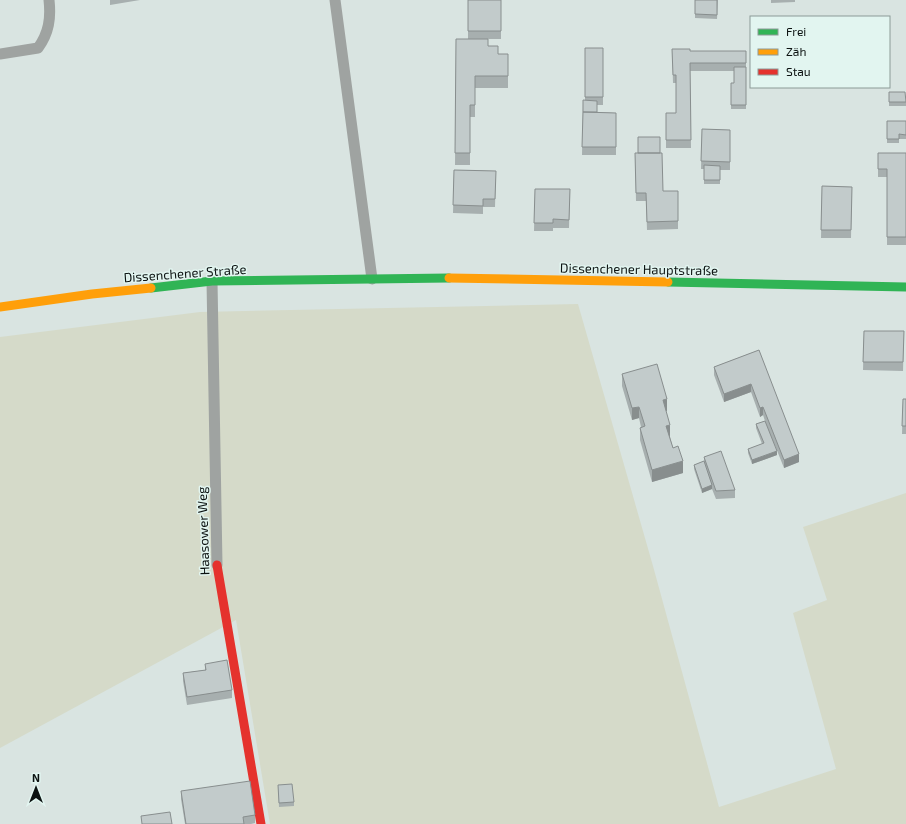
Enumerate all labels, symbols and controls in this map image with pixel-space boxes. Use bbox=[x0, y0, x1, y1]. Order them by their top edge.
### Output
legend bbox=[750, 16, 890, 88]
text: Frei bbox=[786, 24, 806, 38]
text: Zäh bbox=[786, 44, 806, 58]
text: Stau bbox=[786, 64, 811, 78]
street label: Dissenchener Hauptstraße bbox=[560, 260, 718, 278]
street label: Dissenchener Straße bbox=[123, 261, 247, 285]
street label: Haasower Weg bbox=[193, 486, 213, 576]
north arrow bbox=[16, 768, 56, 808]
text: N bbox=[32, 771, 40, 784]

